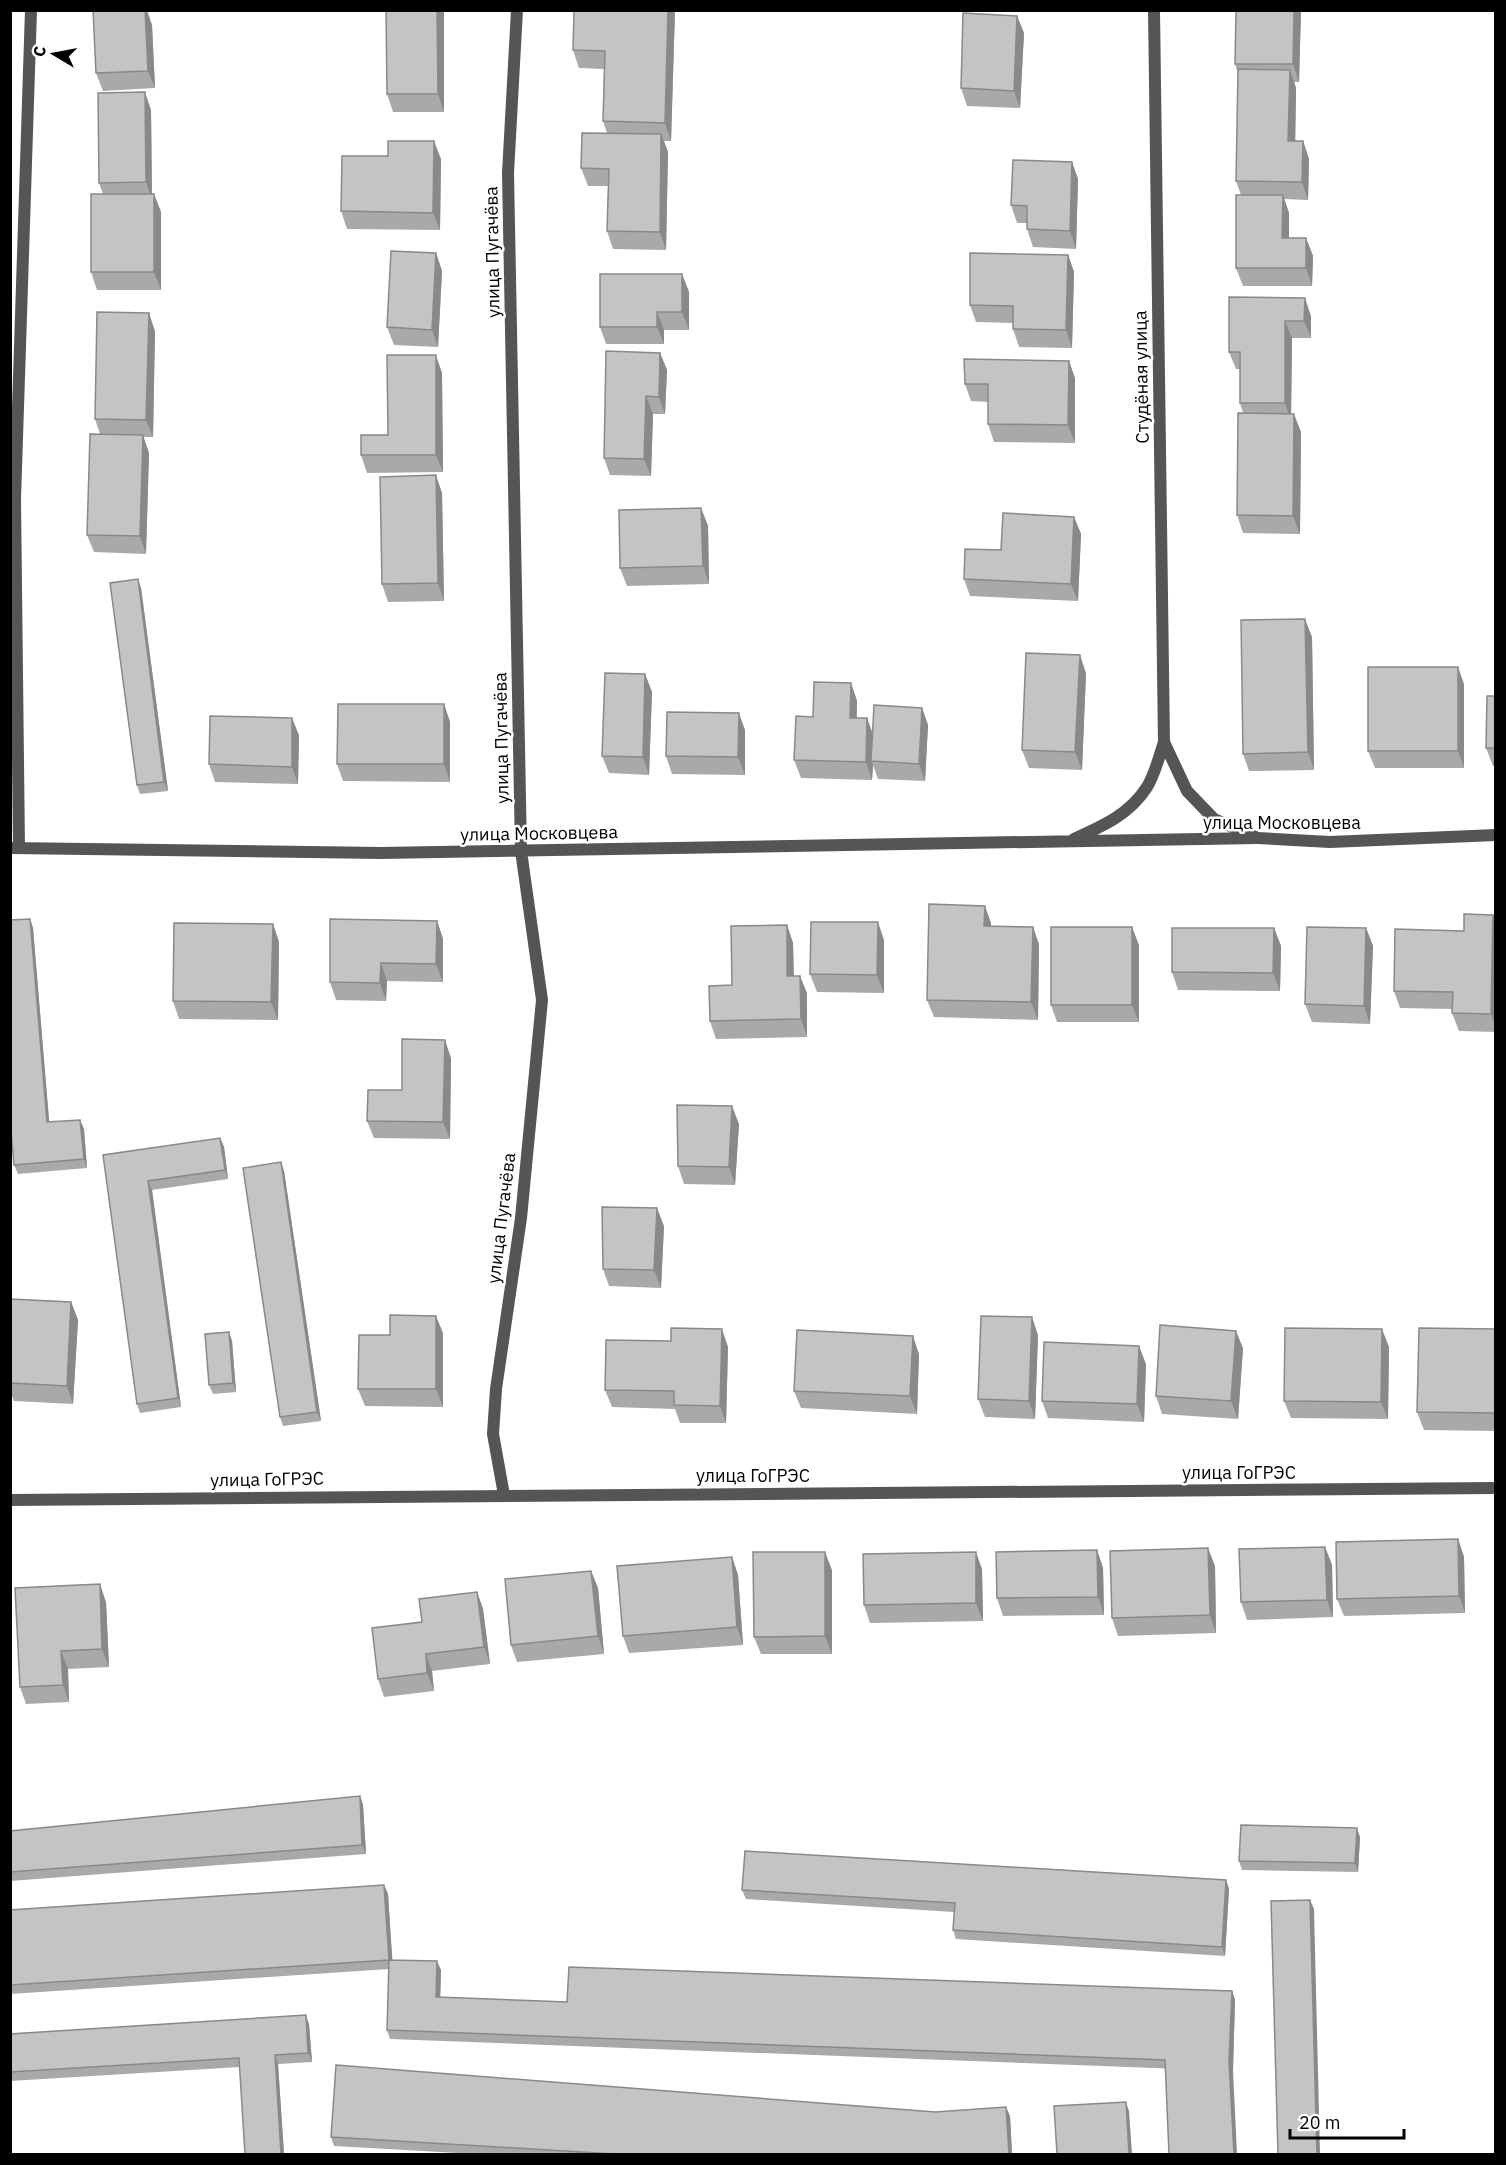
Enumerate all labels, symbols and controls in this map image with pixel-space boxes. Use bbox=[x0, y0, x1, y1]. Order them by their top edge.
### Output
north arrow bbox=[24, 24, 84, 84]
text: С bbox=[28, 45, 50, 58]
street label: улица Пугачёва bbox=[479, 186, 505, 318]
street label: Студёная улица bbox=[1128, 310, 1154, 444]
street label: улица Пугачёва bbox=[488, 672, 514, 804]
street label: улица Московцева bbox=[1203, 811, 1361, 834]
street label: улица Московцева bbox=[460, 820, 618, 846]
street label: улица Пугачёва bbox=[482, 1151, 520, 1285]
street label: улица ГоГРЭС bbox=[1182, 1461, 1296, 1484]
street label: улица ГоГРЭС bbox=[696, 1464, 810, 1487]
street label: улица ГоГРЭС bbox=[210, 1467, 324, 1491]
scale bar bbox=[1290, 2102, 1404, 2140]
text: 20 m bbox=[1299, 2111, 1341, 2134]

